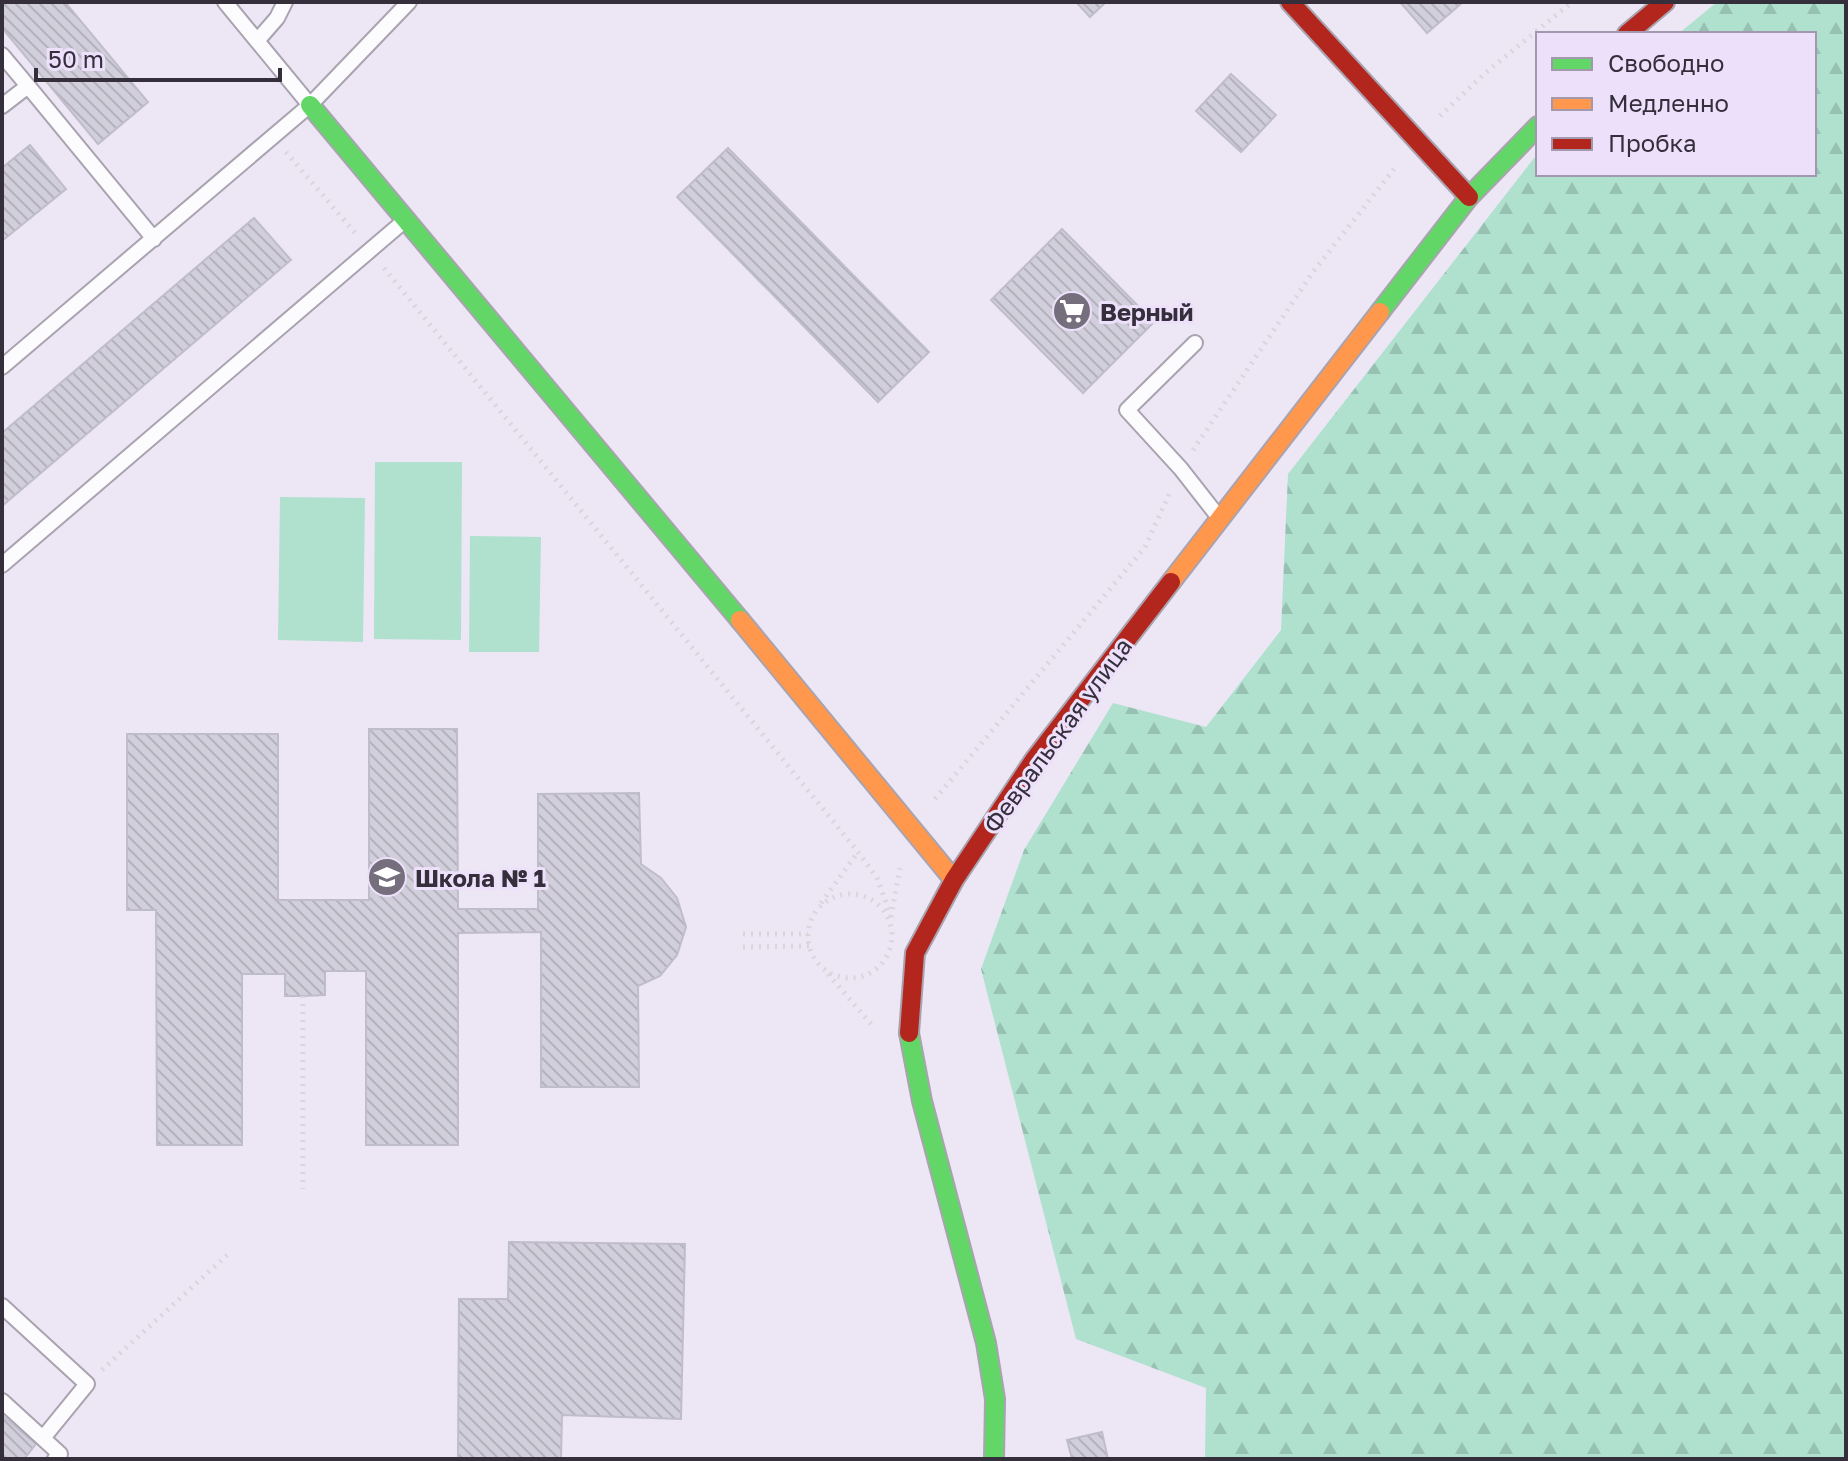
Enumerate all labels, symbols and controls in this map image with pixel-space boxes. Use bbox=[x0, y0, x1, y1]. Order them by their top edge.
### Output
scale bar bbox=[36, 32, 280, 82]
legend bbox=[1536, 32, 1816, 176]
text: 50 m bbox=[48, 44, 104, 73]
text: Свободно bbox=[1608, 48, 1724, 77]
text: Медленно bbox=[1608, 88, 1729, 117]
text: Пробка bbox=[1608, 128, 1697, 157]
supermarket icon: Верный bbox=[1051, 290, 1093, 332]
place label: Верный bbox=[1100, 297, 1193, 326]
street label: Февральская улица bbox=[977, 632, 1137, 838]
school or university icon: Школа № 1 bbox=[366, 856, 408, 898]
place label: Школа № 1 bbox=[415, 863, 546, 892]

